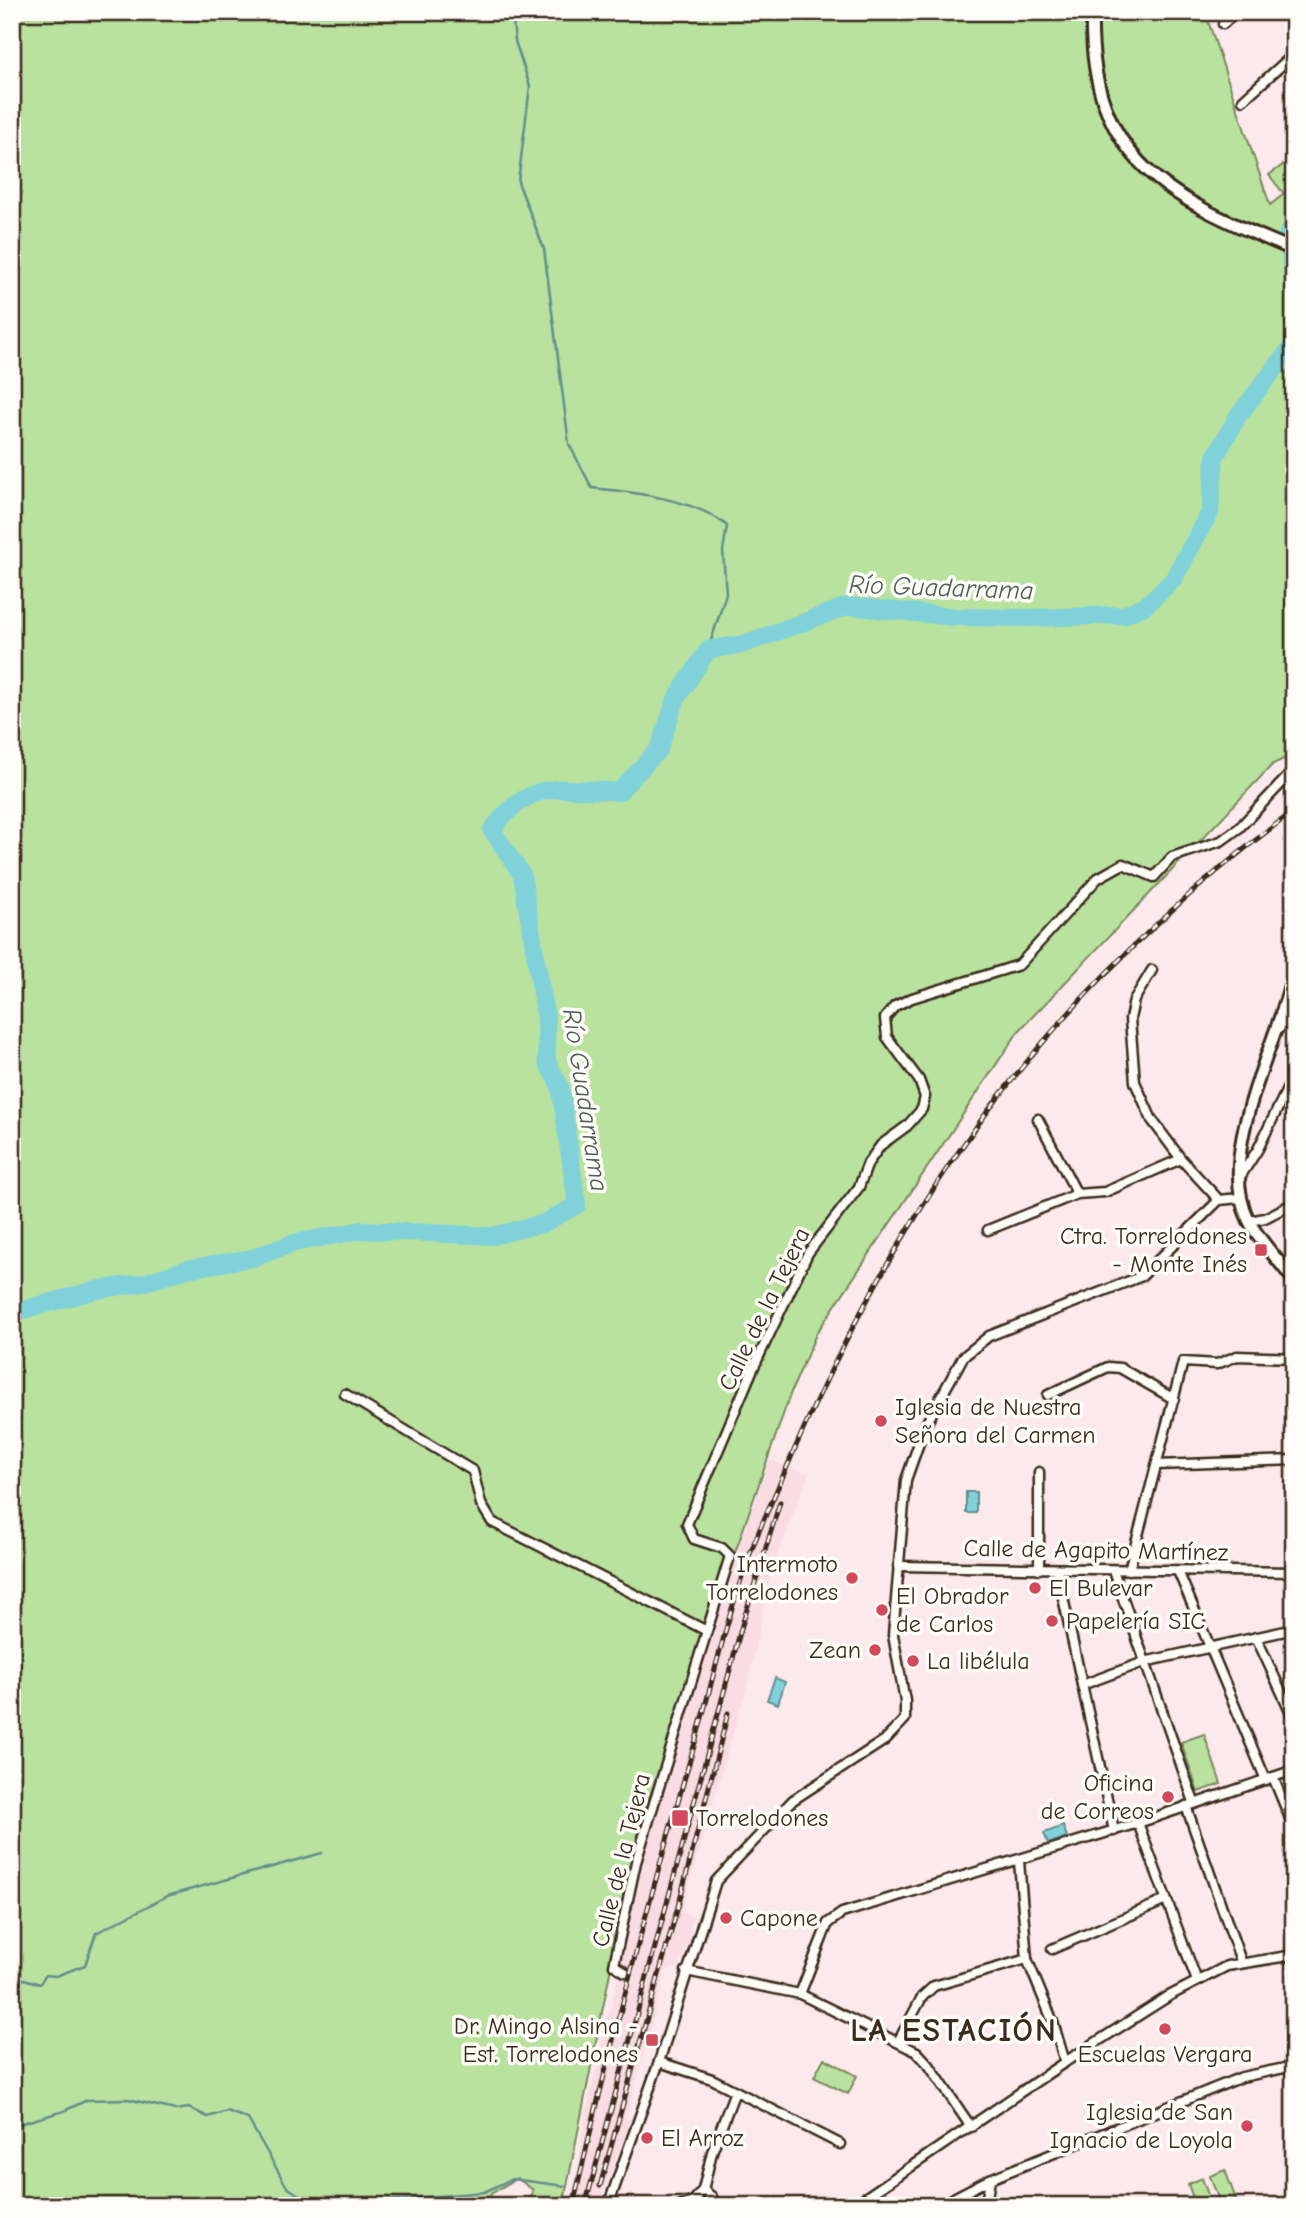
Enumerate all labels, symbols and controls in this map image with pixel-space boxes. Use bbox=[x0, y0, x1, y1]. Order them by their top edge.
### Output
water label: Río Guadarrama bbox=[848, 570, 1034, 606]
water label: Río Guadarrama bbox=[556, 1006, 614, 1194]
place label: Ctra. Torrelodones - Monte Inés bbox=[1060, 1222, 1247, 1278]
street label: Calle de la Tejera bbox=[712, 1223, 816, 1395]
marker: Ctra. Torrelodones - Monte Inés bbox=[1253, 1242, 1269, 1258]
place label: Iglesia de Nuestra Señora del Carmen bbox=[895, 1393, 1096, 1449]
marker: Iglesia de Nuestra Señora del Carmen bbox=[873, 1413, 889, 1429]
street label: Calle de Agapito Martínez bbox=[963, 1534, 1229, 1566]
place label: Intermoto Torrelodones bbox=[706, 1550, 838, 1606]
marker: Intermoto Torrelodones bbox=[844, 1570, 860, 1586]
place label: El Bulevar bbox=[1049, 1574, 1153, 1602]
marker: El Bulevar bbox=[1027, 1580, 1043, 1596]
place label: El Obrador de Carlos bbox=[896, 1582, 1009, 1638]
marker: El Obrador de Carlos bbox=[874, 1602, 890, 1618]
place label: Papelería SIC bbox=[1066, 1607, 1205, 1635]
marker: Papelería SIC bbox=[1044, 1613, 1060, 1629]
place label: Zean bbox=[809, 1636, 861, 1664]
marker: Zean bbox=[867, 1642, 883, 1658]
place label: La libélula bbox=[927, 1647, 1030, 1675]
marker: La libélula bbox=[905, 1653, 921, 1669]
place label: Oficina de Correos bbox=[1041, 1769, 1154, 1825]
street label: Calle de la Tejera bbox=[586, 1770, 656, 1950]
marker: Oficina de Correos bbox=[1160, 1789, 1176, 1805]
place label: Torrelodones bbox=[696, 1804, 828, 1832]
marker: Torrelodones bbox=[670, 1808, 690, 1828]
place label: Capone bbox=[740, 1904, 818, 1932]
marker: Capone bbox=[718, 1910, 734, 1926]
district label: LA ESTACIÓN bbox=[850, 2011, 1058, 2049]
place label: Dr. Mingo Alsina - Est. Torrelodones bbox=[454, 2012, 638, 2068]
marker: Escuelas Vergara bbox=[1157, 2021, 1173, 2037]
marker: Dr. Mingo Alsina - Est. Torrelodones bbox=[644, 2032, 660, 2048]
place label: Escuelas Vergara bbox=[1078, 2040, 1252, 2068]
place label: Iglesia de San Ignacio de Loyola bbox=[1050, 2098, 1233, 2154]
marker: Iglesia de San Ignacio de Loyola bbox=[1239, 2118, 1255, 2134]
place label: El Arroz bbox=[661, 2124, 744, 2152]
marker: El Arroz bbox=[639, 2130, 655, 2146]

